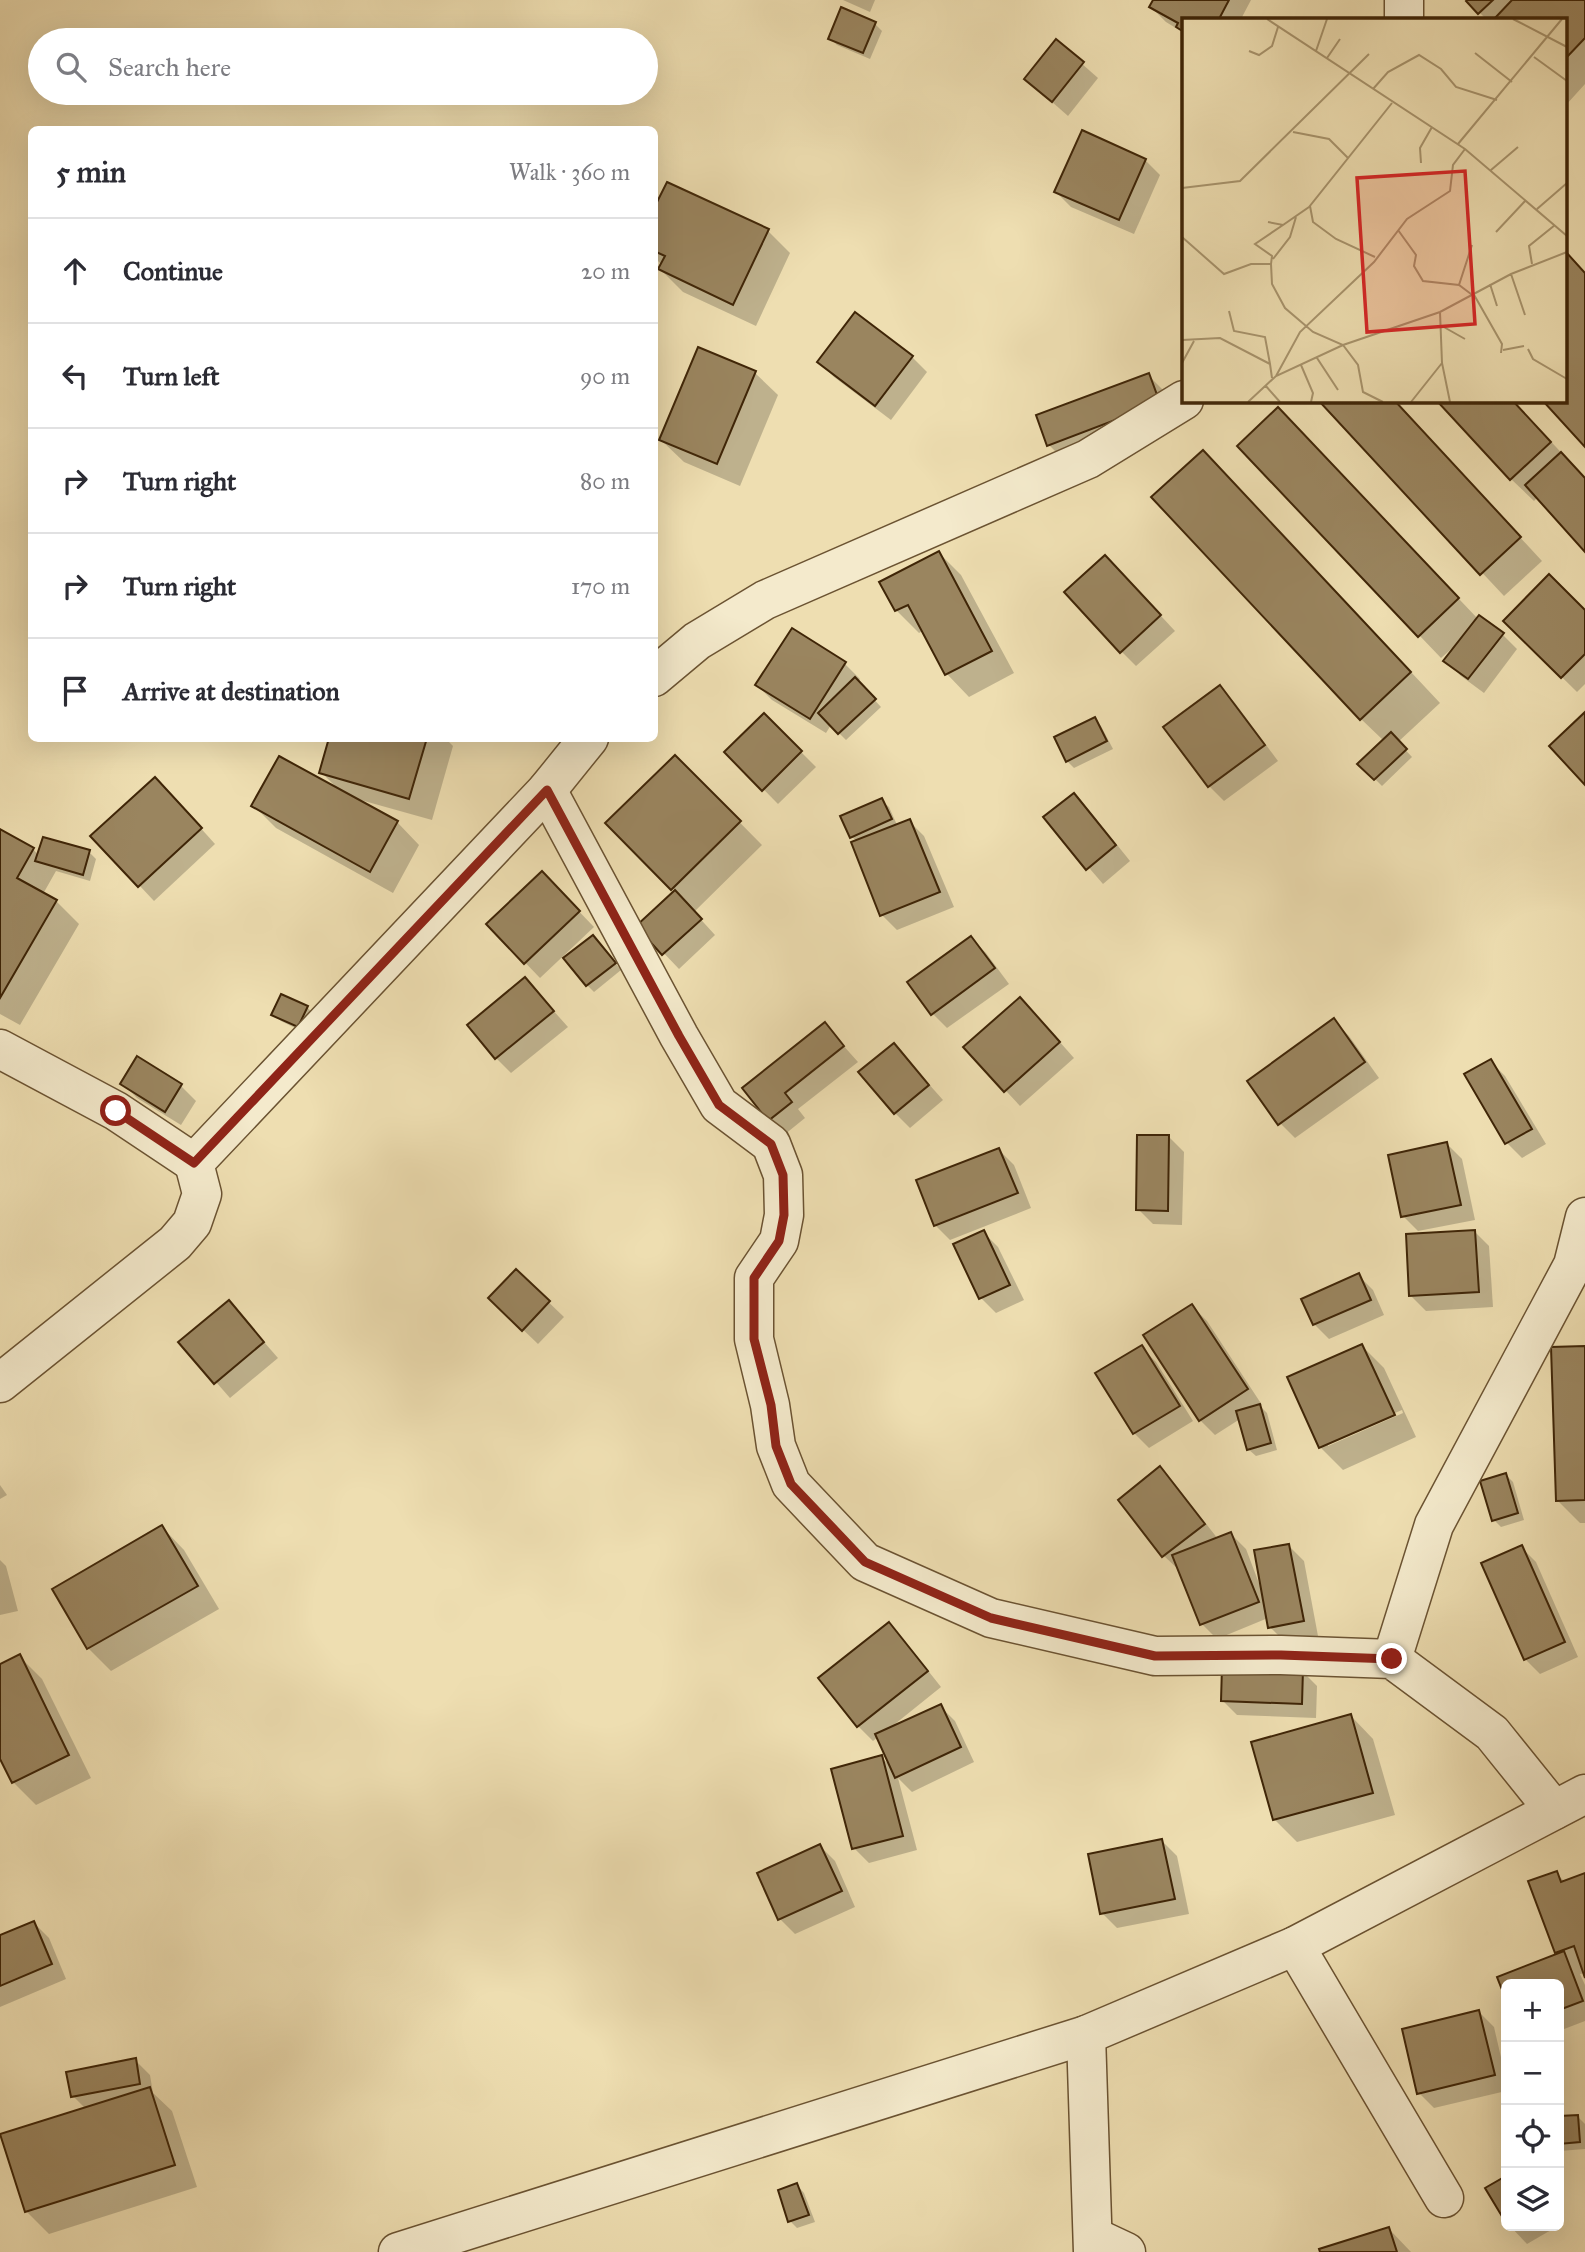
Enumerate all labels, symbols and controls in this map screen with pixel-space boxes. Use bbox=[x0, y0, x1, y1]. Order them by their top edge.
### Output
inset map bbox=[1182, 18, 1568, 402]
search box bbox=[28, 28, 658, 105]
icon: search bbox=[52, 48, 90, 86]
text: Search here bbox=[108, 51, 231, 83]
text: 5 min bbox=[56, 154, 126, 190]
text: Walk · 360 m bbox=[509, 158, 630, 186]
icon: ahead bbox=[56, 252, 94, 290]
text: Continue bbox=[123, 255, 223, 287]
text: 20 m bbox=[581, 257, 630, 285]
icon: left bbox=[56, 357, 94, 395]
text: Turn left bbox=[123, 360, 219, 392]
text: 90 m bbox=[580, 362, 630, 390]
icon: right bbox=[56, 462, 94, 500]
text: Turn right bbox=[123, 465, 236, 497]
text: 80 m bbox=[580, 467, 630, 495]
icon: right bbox=[56, 567, 94, 605]
text: Turn right bbox=[123, 570, 236, 602]
text: 170 m bbox=[571, 572, 630, 600]
icon: arrive bbox=[56, 672, 94, 710]
text: Arrive at destination bbox=[123, 675, 340, 707]
route start bbox=[100, 1095, 131, 1126]
route end bbox=[1376, 1643, 1407, 1674]
map controls bbox=[1501, 1979, 1564, 2231]
button: + bbox=[1501, 1979, 1564, 2042]
button: − bbox=[1501, 2042, 1564, 2105]
button: locate bbox=[1501, 2105, 1564, 2168]
button: layers bbox=[1501, 2168, 1564, 2231]

